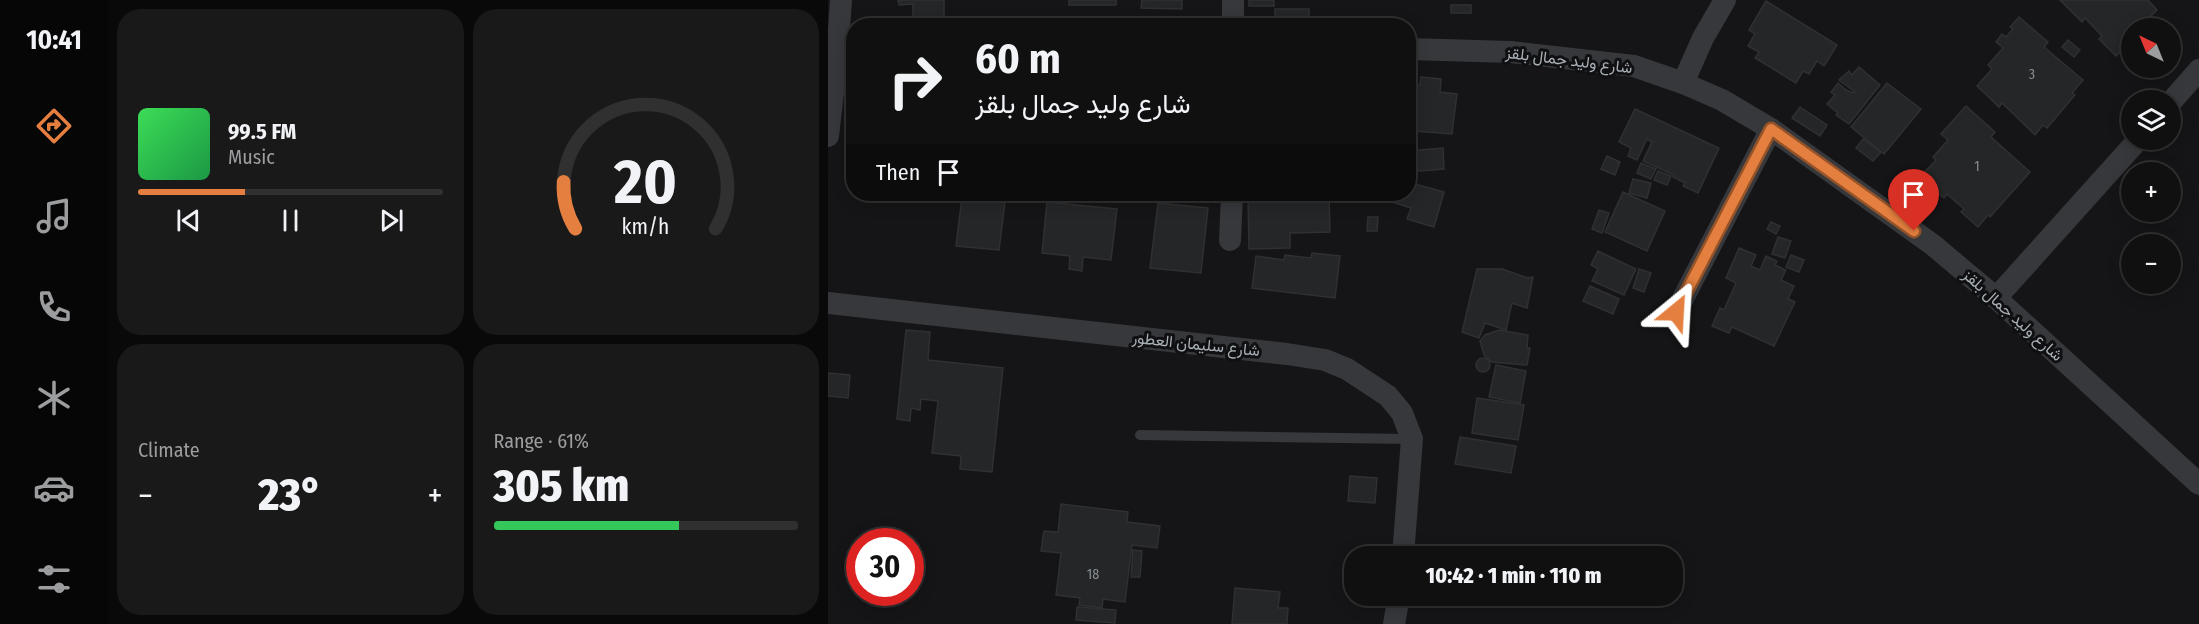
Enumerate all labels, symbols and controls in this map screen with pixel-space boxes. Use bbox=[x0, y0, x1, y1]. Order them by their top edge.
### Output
north arrow bbox=[2121, 18, 2181, 78]
map controls bbox=[2121, 18, 2181, 294]
text: 10:41 bbox=[26, 24, 82, 56]
text: 60 m bbox=[975, 34, 1061, 84]
icon: right bbox=[876, 42, 954, 120]
street label: شارع وليد جمال بلقز bbox=[1503, 43, 1634, 79]
house number: 3 bbox=[2029, 66, 2035, 83]
text: شارع وليد جمال بلقز bbox=[975, 88, 1191, 120]
button: layers bbox=[2121, 90, 2181, 150]
icon: directions bbox=[33, 105, 75, 147]
text: 99.5 FM bbox=[228, 118, 296, 145]
text: Music bbox=[228, 145, 275, 169]
text: 20 bbox=[613, 145, 677, 220]
icon: arrive bbox=[932, 156, 965, 189]
house number: 1 bbox=[1974, 158, 1980, 175]
text: Then bbox=[876, 159, 920, 186]
button: + bbox=[2121, 162, 2181, 222]
pin bbox=[1888, 169, 1939, 231]
icon: arrive bbox=[1897, 178, 1930, 211]
icon: music bbox=[33, 195, 75, 237]
icon: previous bbox=[172, 204, 205, 237]
icon: pause bbox=[274, 204, 307, 237]
icon: next bbox=[375, 204, 408, 237]
text: km/h bbox=[622, 215, 670, 241]
button: − bbox=[2121, 234, 2181, 294]
street label: شارع وليد جمال بلقز bbox=[1957, 265, 2067, 366]
position arrow bbox=[1644, 280, 1708, 344]
icon: phone bbox=[33, 286, 75, 328]
street label: شارع سليمان العطور bbox=[1130, 328, 1261, 362]
icon: climate bbox=[33, 377, 75, 419]
text: Range · 61% bbox=[494, 429, 589, 453]
text: Climate bbox=[138, 438, 200, 462]
text: 305 km bbox=[494, 459, 629, 513]
icon: car bbox=[33, 467, 75, 509]
text: 23° bbox=[258, 468, 322, 522]
text: − bbox=[138, 476, 153, 516]
text: + bbox=[427, 476, 443, 516]
speed limit sign: 30 bbox=[846, 528, 924, 606]
icon: filters bbox=[33, 558, 75, 600]
text: 10:42 · 1 min · 110 m bbox=[1426, 562, 1601, 589]
house number: 18 bbox=[1087, 566, 1099, 583]

